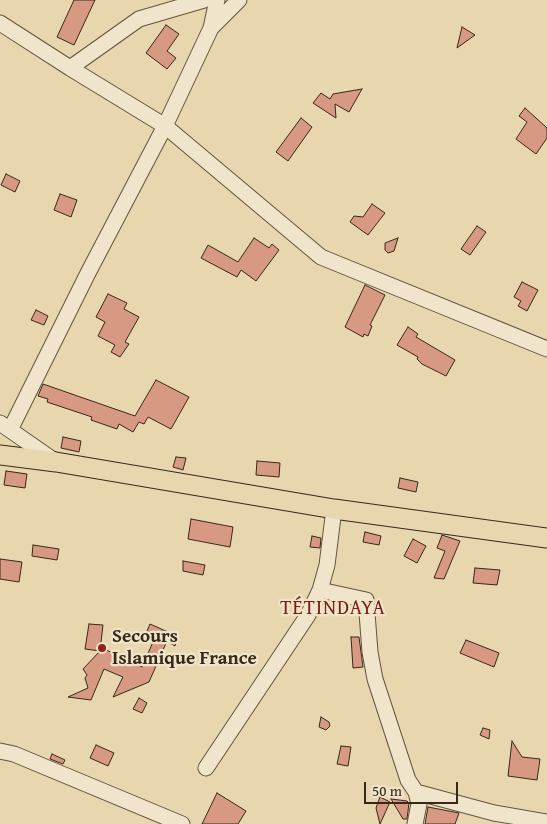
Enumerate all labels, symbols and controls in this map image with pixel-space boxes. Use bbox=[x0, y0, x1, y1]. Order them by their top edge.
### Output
district label: TÉTINDAYA bbox=[279, 597, 387, 621]
place label: Secours Islamique France bbox=[112, 626, 257, 670]
marker: Secours Islamique France bbox=[96, 642, 108, 654]
scale bar bbox=[367, 772, 461, 804]
text: 50 m bbox=[372, 780, 402, 801]

